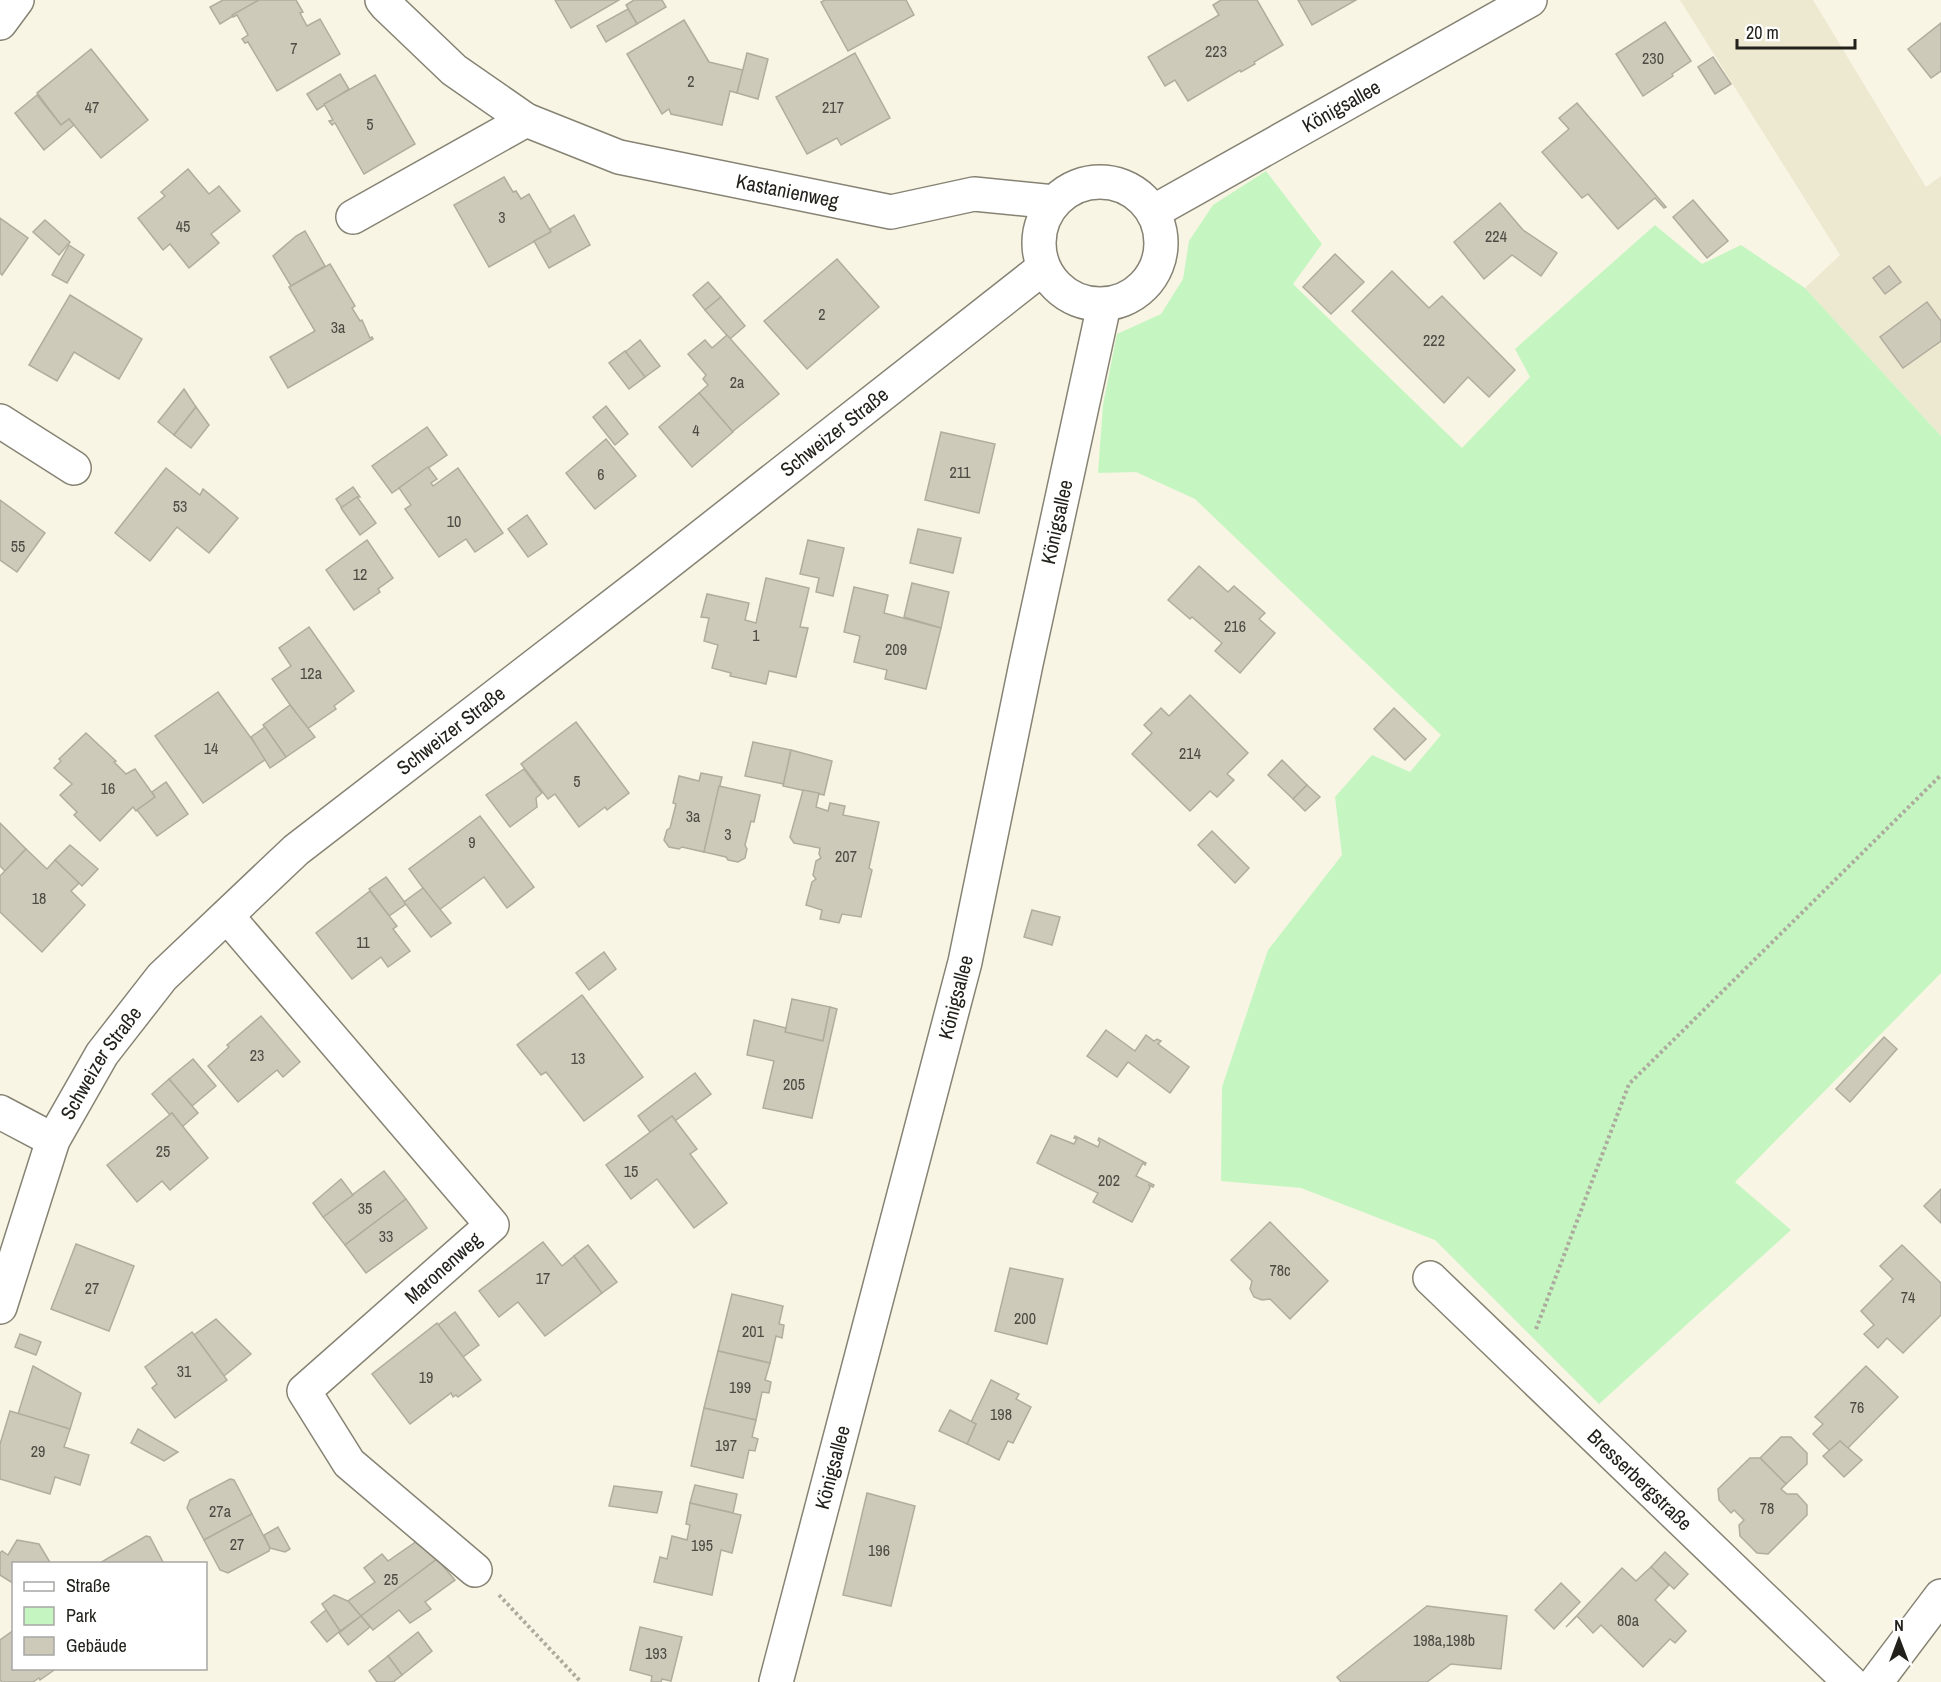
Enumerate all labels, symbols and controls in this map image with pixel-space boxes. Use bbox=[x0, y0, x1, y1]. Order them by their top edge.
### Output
scale bar bbox=[1737, 12, 1856, 50]
text: 20 m bbox=[1746, 20, 1779, 45]
house number: 7 bbox=[290, 37, 298, 59]
house number: 223 bbox=[1205, 40, 1227, 62]
house number: 230 bbox=[1642, 47, 1664, 69]
house number: 2 bbox=[687, 70, 695, 92]
street label: Königsallee bbox=[1297, 73, 1385, 138]
house number: 47 bbox=[85, 96, 99, 118]
house number: 217 bbox=[822, 96, 844, 118]
house number: 5 bbox=[366, 113, 374, 135]
street label: Kastanienweg bbox=[734, 167, 841, 214]
house number: 3 bbox=[498, 206, 506, 228]
house number: 45 bbox=[176, 215, 190, 237]
house number: 224 bbox=[1485, 225, 1507, 247]
house number: 2 bbox=[818, 303, 826, 325]
house number: 3a bbox=[331, 316, 346, 338]
house number: 222 bbox=[1423, 329, 1445, 351]
house number: 2a bbox=[730, 371, 745, 393]
street label: Schweizer Straße bbox=[774, 381, 894, 483]
house number: 4 bbox=[692, 419, 700, 441]
house number: 211 bbox=[950, 461, 971, 483]
house number: 6 bbox=[597, 463, 605, 485]
street label: Königsallee bbox=[1034, 477, 1079, 567]
house number: 53 bbox=[173, 495, 187, 517]
house number: 10 bbox=[447, 510, 461, 532]
house number: 55 bbox=[11, 535, 25, 557]
house number: 12 bbox=[353, 563, 367, 585]
house number: 216 bbox=[1224, 615, 1246, 637]
house number: 1 bbox=[752, 624, 760, 646]
house number: 209 bbox=[885, 638, 907, 660]
house number: 12a bbox=[300, 662, 323, 684]
street label: Schweizer Straße bbox=[391, 680, 510, 781]
house number: 14 bbox=[204, 737, 218, 759]
house number: 214 bbox=[1179, 742, 1201, 764]
house number: 5 bbox=[573, 770, 581, 792]
house number: 16 bbox=[101, 777, 115, 799]
house number: 3a bbox=[686, 805, 701, 827]
house number: 3 bbox=[724, 823, 732, 845]
house number: 9 bbox=[468, 831, 476, 853]
house number: 207 bbox=[835, 845, 857, 867]
house number: 18 bbox=[32, 887, 46, 909]
house number: 11 bbox=[356, 931, 371, 953]
street label: Königsallee bbox=[931, 953, 979, 1042]
street label: Schweizer Straße bbox=[53, 1000, 147, 1124]
house number: 23 bbox=[250, 1044, 264, 1066]
house number: 13 bbox=[571, 1047, 585, 1069]
house number: 205 bbox=[783, 1073, 805, 1095]
house number: 25 bbox=[156, 1140, 170, 1162]
house number: 15 bbox=[624, 1160, 638, 1182]
house number: 202 bbox=[1098, 1169, 1120, 1191]
house number: 35 bbox=[358, 1197, 372, 1219]
house number: 33 bbox=[379, 1225, 393, 1247]
street label: Maronenweg bbox=[398, 1226, 487, 1309]
house number: 78c bbox=[1269, 1259, 1291, 1281]
house number: 17 bbox=[536, 1267, 550, 1289]
house number: 27 bbox=[85, 1277, 99, 1299]
house number: 74 bbox=[1901, 1286, 1915, 1308]
house number: 200 bbox=[1014, 1307, 1036, 1329]
house number: 201 bbox=[742, 1320, 765, 1342]
house number: 31 bbox=[177, 1360, 192, 1382]
house number: 19 bbox=[419, 1366, 433, 1388]
house number: 199 bbox=[729, 1376, 751, 1398]
house number: 76 bbox=[1850, 1396, 1864, 1418]
house number: 198 bbox=[990, 1403, 1012, 1425]
street label: Königsallee bbox=[808, 1422, 856, 1512]
street label: Bresserbergstraße bbox=[1582, 1423, 1698, 1536]
house number: 197 bbox=[715, 1434, 737, 1456]
house number: 29 bbox=[31, 1440, 45, 1462]
house number: 78 bbox=[1760, 1497, 1774, 1519]
house number: 27a bbox=[209, 1500, 232, 1522]
house number: 27 bbox=[230, 1533, 244, 1555]
house number: 195 bbox=[691, 1534, 713, 1556]
house number: 196 bbox=[868, 1539, 890, 1561]
legend bbox=[12, 1562, 207, 1670]
house number: 25 bbox=[384, 1568, 398, 1590]
text: Straße bbox=[66, 1573, 110, 1598]
text: Park bbox=[66, 1603, 97, 1628]
house number: 80a bbox=[1617, 1609, 1640, 1631]
north arrow bbox=[1869, 1610, 1929, 1670]
text: N bbox=[1894, 1614, 1904, 1636]
house number: 198a,198b bbox=[1413, 1629, 1475, 1651]
text: Gebäude bbox=[66, 1633, 127, 1658]
house number: 193 bbox=[645, 1642, 667, 1664]

